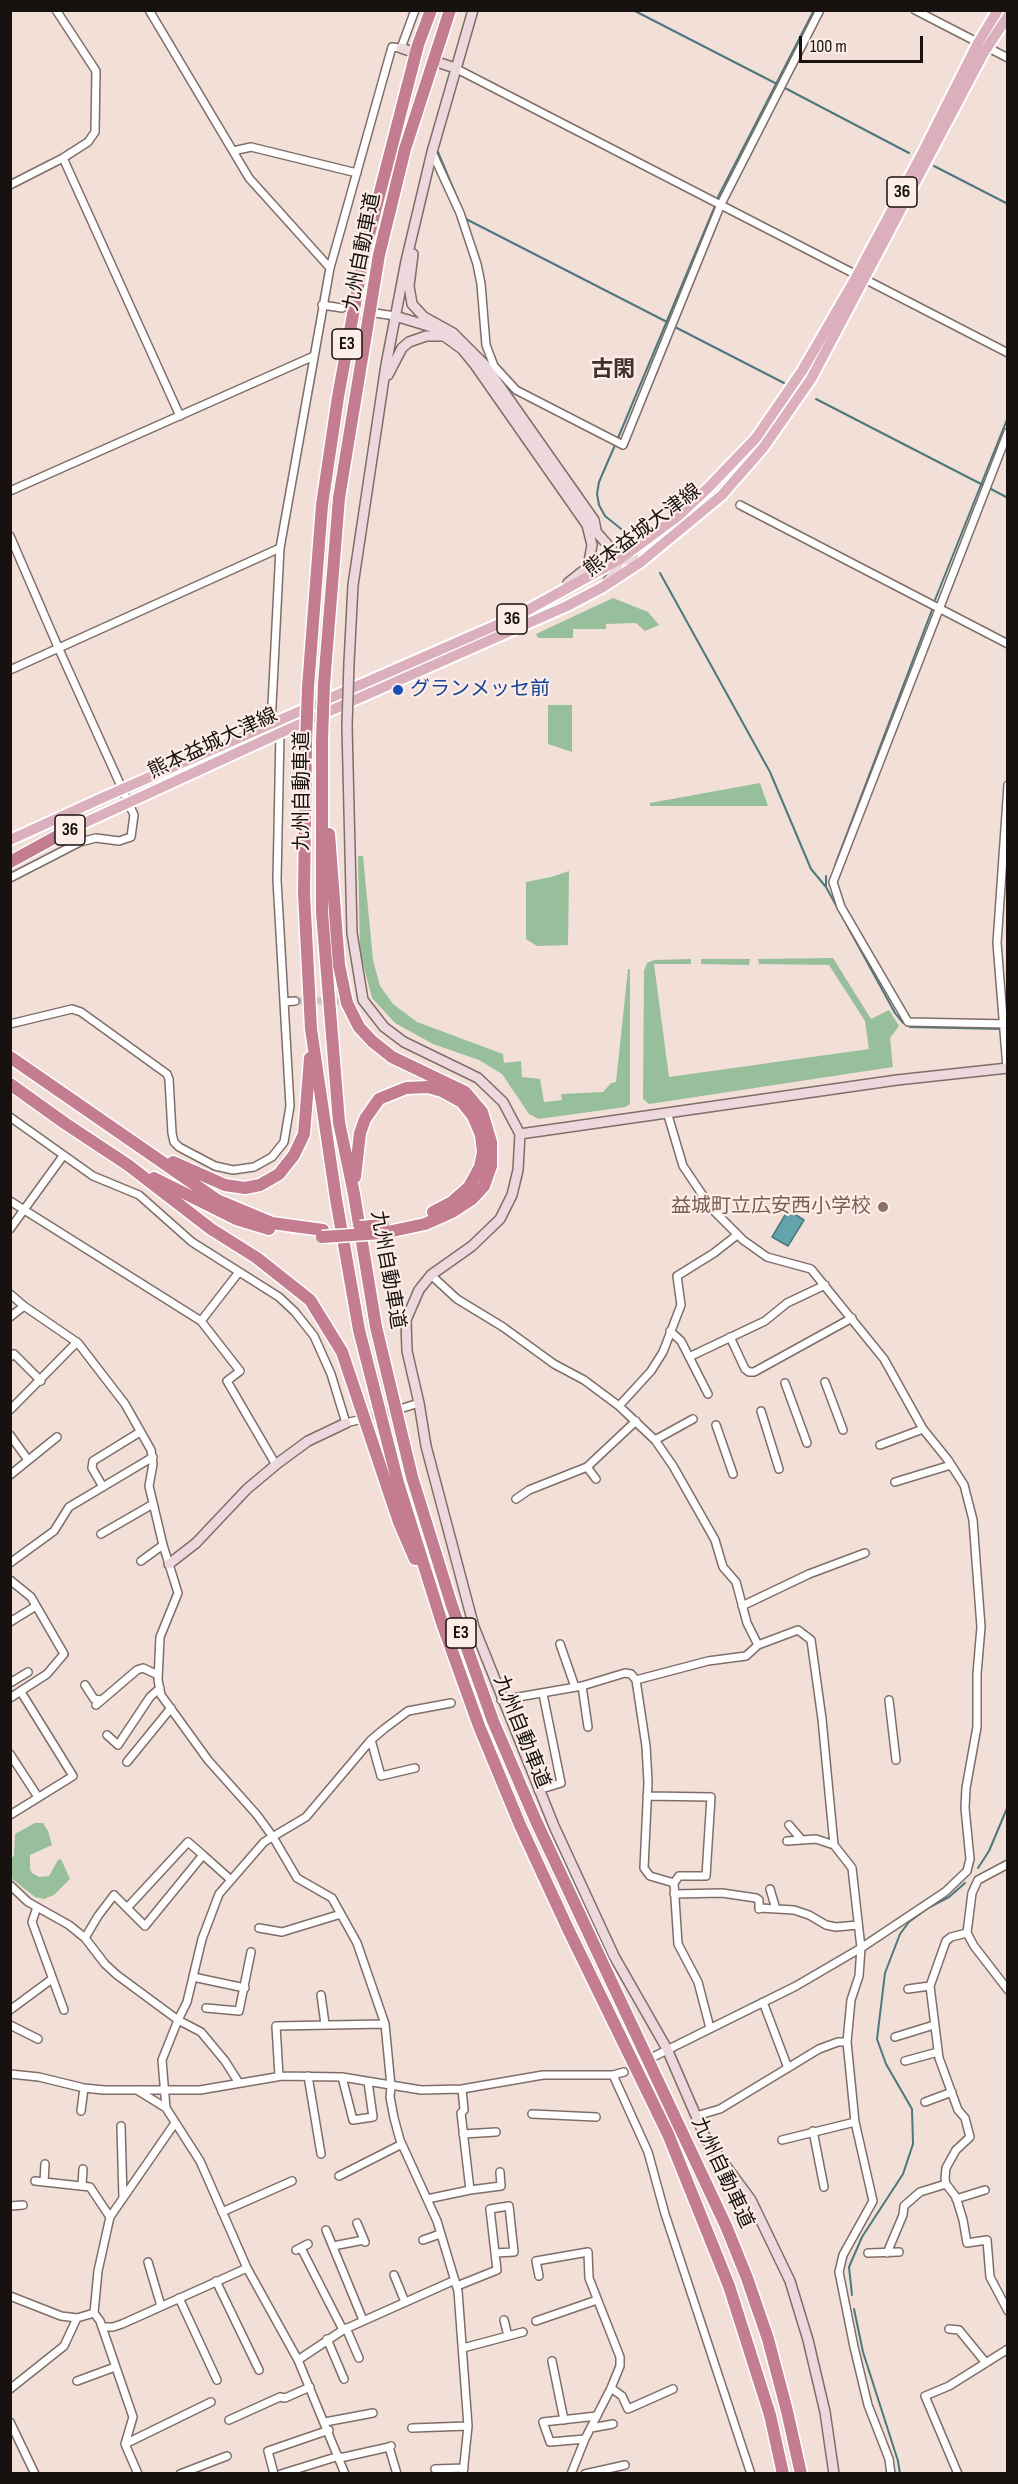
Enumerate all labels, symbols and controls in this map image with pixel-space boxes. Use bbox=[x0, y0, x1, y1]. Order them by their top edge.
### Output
scale bar bbox=[802, 24, 926, 62]
text: 100 m bbox=[810, 36, 847, 57]
road number: 36 bbox=[887, 177, 917, 207]
street label: 九州自動車道 bbox=[340, 191, 386, 313]
road number: E3 bbox=[332, 329, 362, 359]
district label: 古閑 bbox=[591, 357, 635, 383]
street label: 熊本益城大津線 bbox=[580, 479, 706, 583]
road number: 36 bbox=[497, 604, 527, 634]
place label: グランメッセ前 bbox=[410, 678, 550, 702]
marker: グランメッセ前 bbox=[391, 683, 405, 697]
street label: 熊本益城大津線 bbox=[144, 704, 282, 784]
street label: 九州自動車道 bbox=[291, 731, 315, 851]
road number: 36 bbox=[55, 815, 85, 845]
place label: 益城町立広安西小学校 bbox=[671, 1195, 871, 1219]
marker: 益城町立広安西小学校 bbox=[876, 1200, 890, 1214]
street label: 九州自動車道 bbox=[365, 1209, 409, 1331]
road number: E3 bbox=[446, 1618, 476, 1648]
street label: 九州自動車道 bbox=[487, 1672, 555, 1792]
street label: 九州自動車道 bbox=[686, 2114, 758, 2232]

